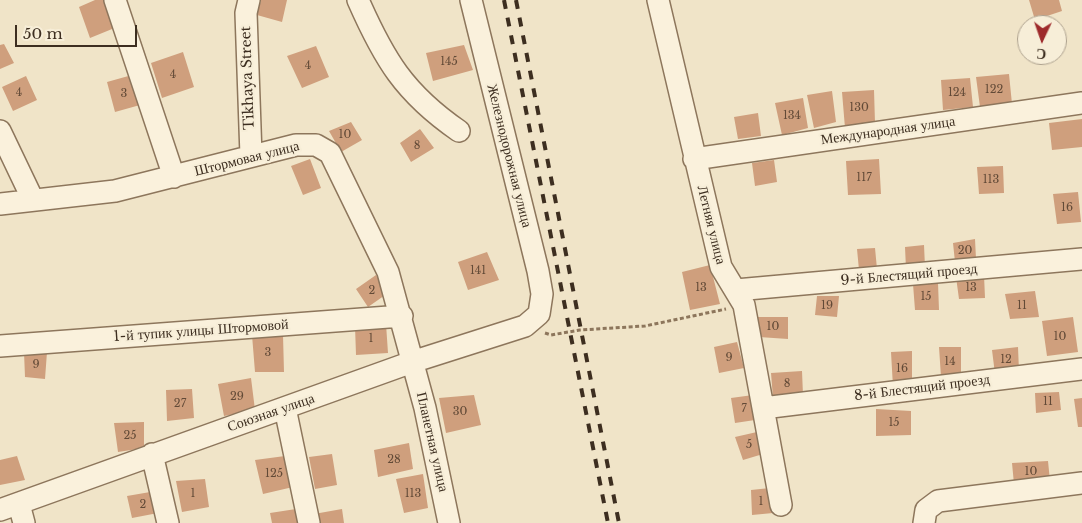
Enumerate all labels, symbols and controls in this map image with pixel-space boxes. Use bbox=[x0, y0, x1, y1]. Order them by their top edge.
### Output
scale bar bbox=[18, 15, 140, 47]
north arrow bbox=[1017, 15, 1067, 65]
text: 50 m bbox=[23, 24, 63, 43]
street label: Tikhaya Street bbox=[238, 26, 258, 130]
text: С bbox=[1036, 45, 1047, 63]
house number: 145 bbox=[440, 55, 458, 69]
house number: 4 bbox=[305, 59, 311, 73]
house number: 4 bbox=[170, 68, 176, 82]
street label: Железнодорожная улица bbox=[483, 83, 535, 229]
house number: 122 bbox=[985, 83, 1003, 97]
house number: 4 bbox=[16, 86, 22, 100]
house number: 124 bbox=[948, 86, 966, 100]
house number: 3 bbox=[121, 87, 127, 101]
house number: 130 bbox=[849, 101, 869, 115]
house number: 134 bbox=[783, 109, 801, 123]
street label: Международная улица bbox=[820, 113, 956, 149]
house number: 10 bbox=[339, 128, 351, 142]
street label: Штормовая улица bbox=[193, 138, 301, 180]
house number: 8 bbox=[414, 139, 420, 153]
house number: 117 bbox=[856, 171, 872, 185]
house number: 113 bbox=[983, 173, 999, 187]
street label: Летняя улица bbox=[693, 184, 729, 266]
house number: 16 bbox=[1061, 201, 1073, 215]
house number: 20 bbox=[958, 244, 972, 258]
street label: 9-й Блестящий проезд bbox=[840, 261, 978, 289]
house number: 141 bbox=[470, 264, 486, 278]
house number: 13 bbox=[695, 281, 707, 295]
house number: 13 bbox=[965, 281, 977, 295]
house number: 2 bbox=[369, 284, 375, 298]
house number: 15 bbox=[920, 290, 932, 304]
house number: 19 bbox=[821, 299, 833, 313]
house number: 11 bbox=[1017, 299, 1027, 313]
street label: 1-й тупик улицы Штормовой bbox=[113, 317, 289, 345]
house number: 10 bbox=[767, 320, 779, 334]
house number: 10 bbox=[1054, 330, 1066, 344]
house number: 1 bbox=[369, 332, 373, 346]
house number: 3 bbox=[265, 346, 271, 360]
house number: 9 bbox=[725, 351, 733, 365]
house number: 12 bbox=[1000, 353, 1012, 367]
house number: 14 bbox=[944, 355, 956, 369]
house number: 9 bbox=[32, 358, 40, 372]
house number: 16 bbox=[896, 362, 908, 376]
street label: 8-й Блестящий проезд bbox=[853, 371, 991, 405]
house number: 8 bbox=[784, 377, 790, 391]
street label: Союзная улица bbox=[225, 390, 317, 436]
house number: 29 bbox=[230, 390, 244, 404]
street label: Планетная улица bbox=[412, 390, 452, 494]
house number: 11 bbox=[1043, 395, 1053, 409]
house number: 27 bbox=[174, 397, 186, 411]
house number: 7 bbox=[741, 402, 747, 416]
house number: 30 bbox=[453, 405, 467, 419]
house number: 15 bbox=[888, 416, 900, 430]
house number: 25 bbox=[123, 429, 137, 443]
house number: 5 bbox=[746, 438, 752, 452]
house number: 28 bbox=[387, 453, 401, 467]
house number: 10 bbox=[1025, 465, 1037, 479]
house number: 125 bbox=[265, 467, 283, 481]
house number: 1 bbox=[191, 487, 195, 501]
house number: 113 bbox=[405, 487, 421, 501]
house number: 1 bbox=[759, 495, 763, 509]
house number: 2 bbox=[140, 498, 146, 512]

